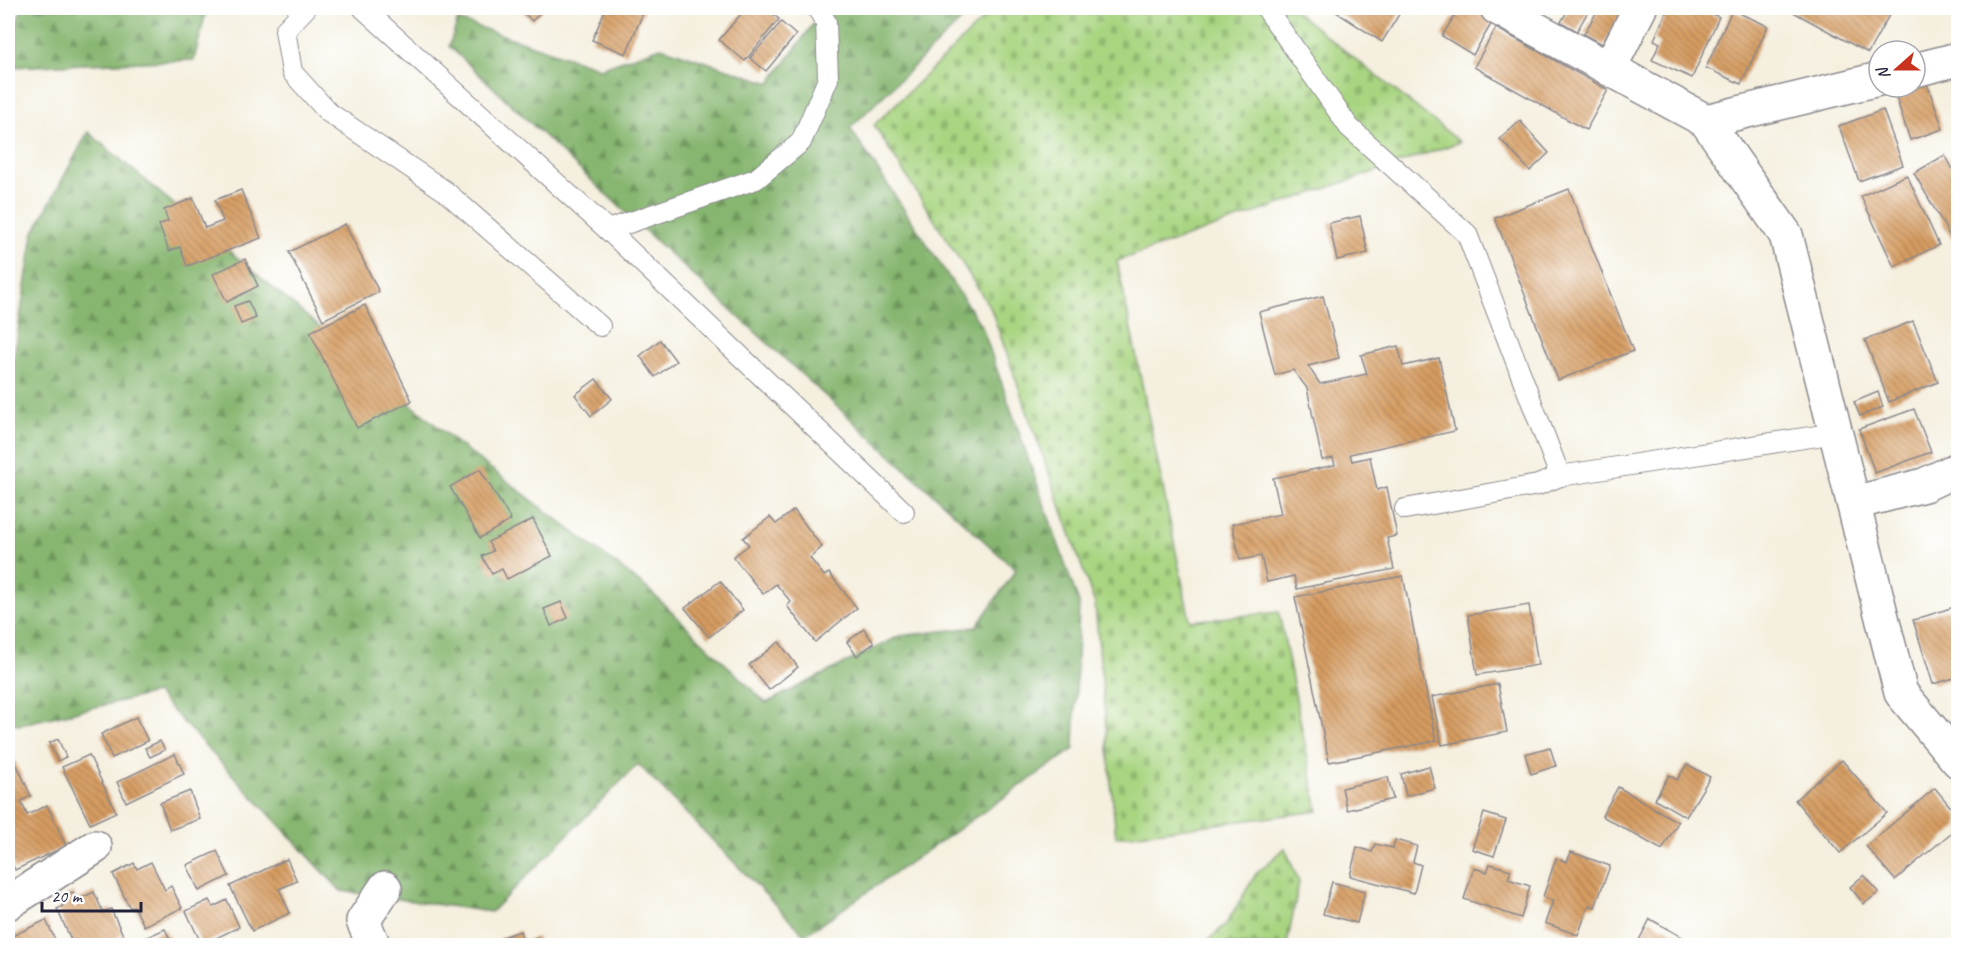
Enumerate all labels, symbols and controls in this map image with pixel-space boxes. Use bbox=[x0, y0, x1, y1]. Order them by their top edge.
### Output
north arrow bbox=[1867, 39, 1927, 99]
text: N bbox=[1872, 63, 1895, 82]
scale bar bbox=[42, 875, 141, 913]
text: 20 m bbox=[51, 885, 84, 907]

